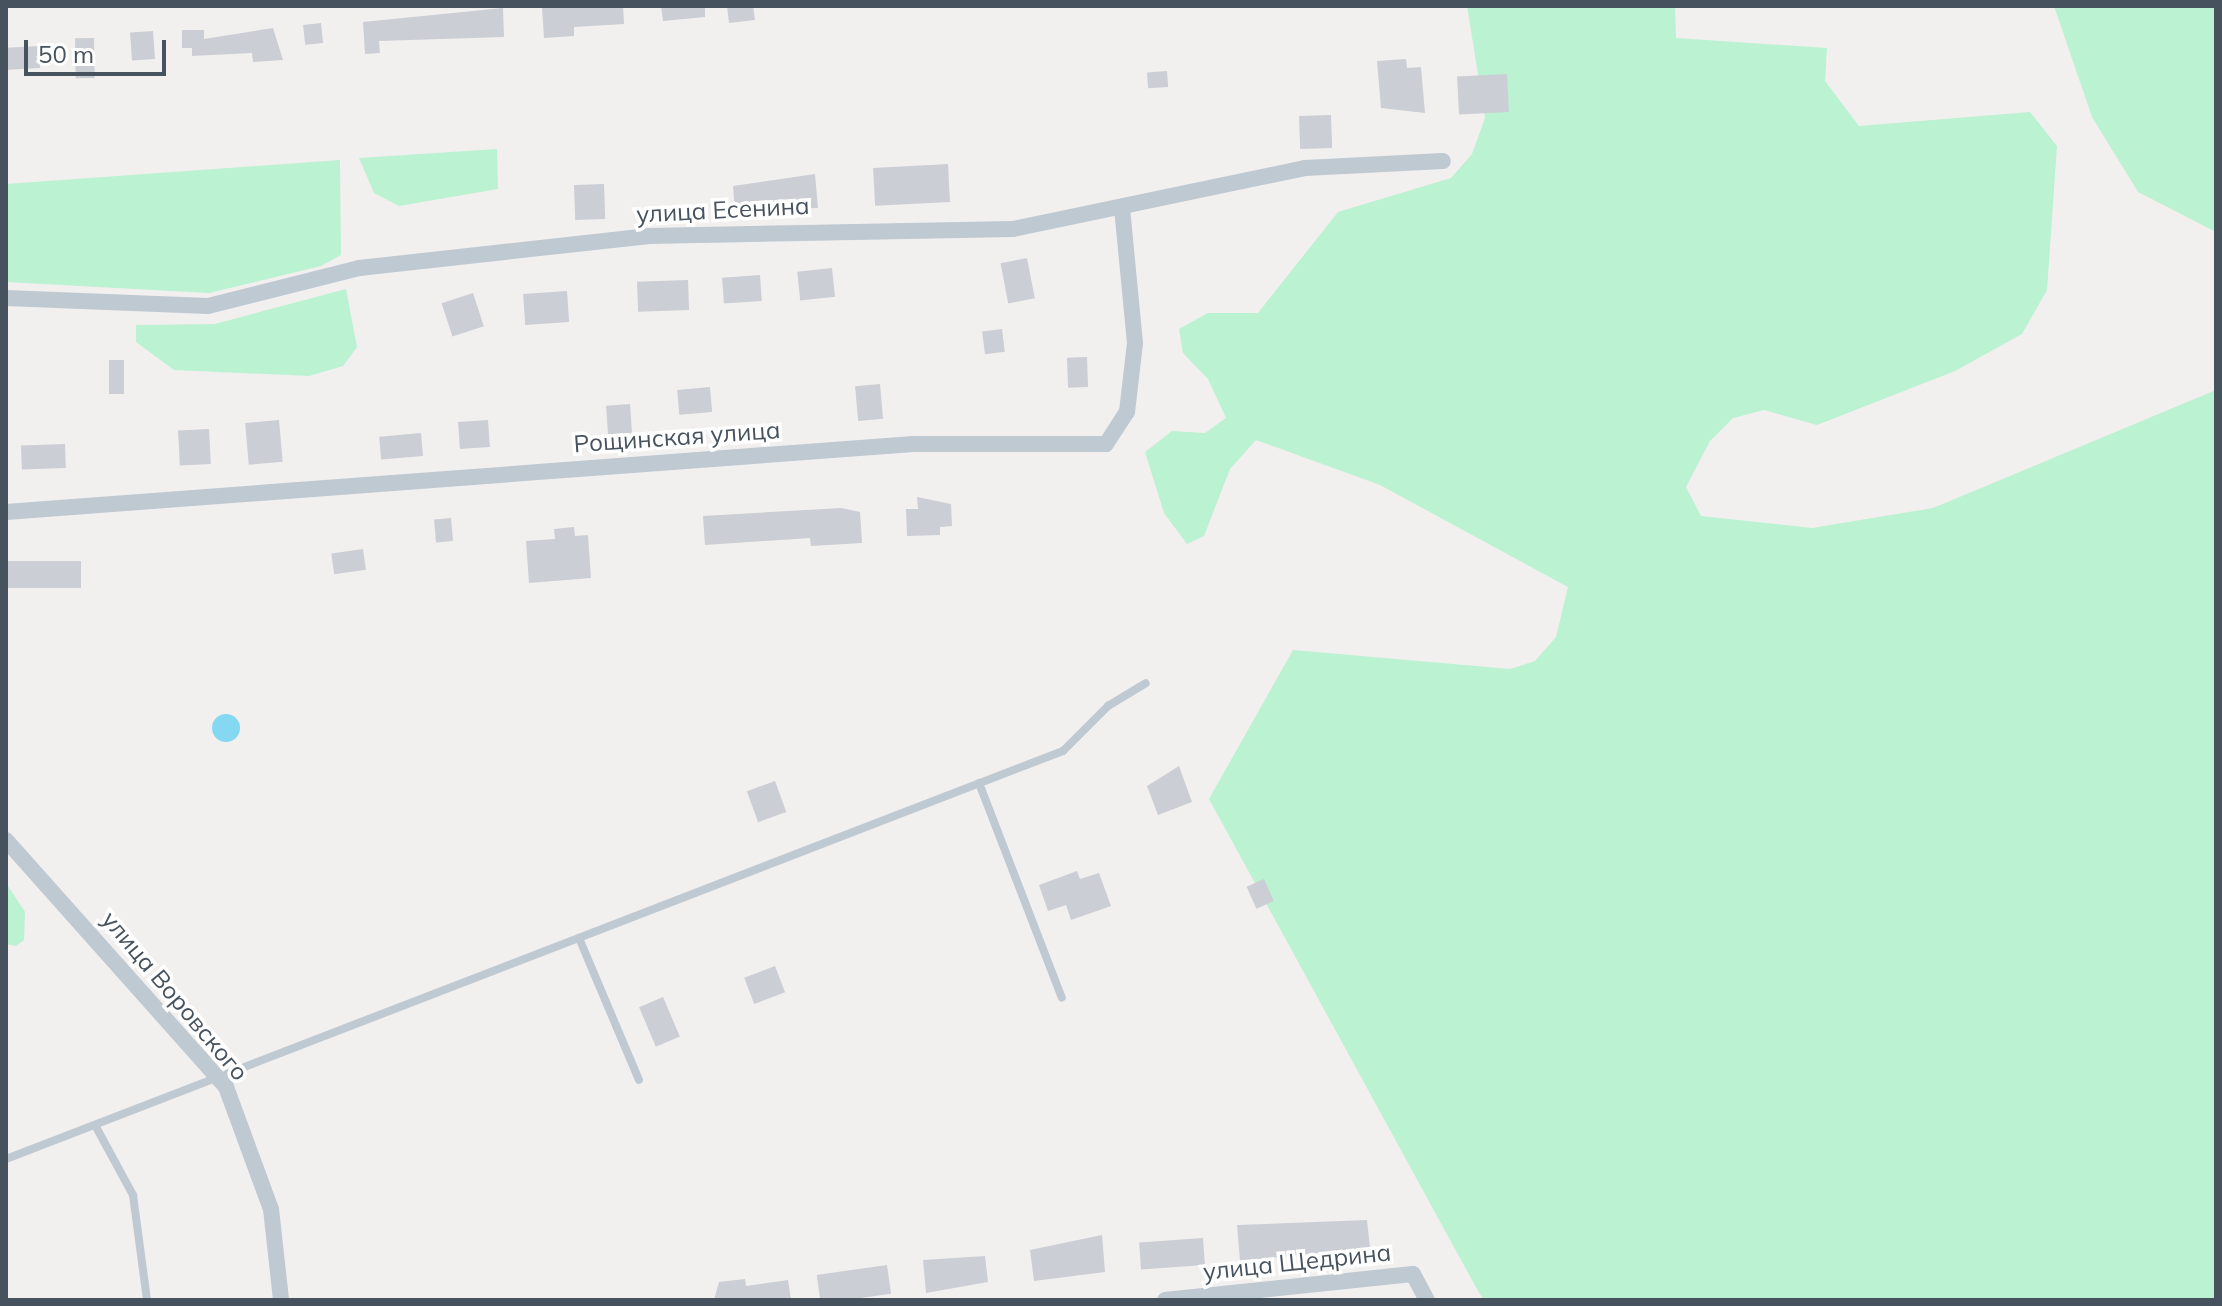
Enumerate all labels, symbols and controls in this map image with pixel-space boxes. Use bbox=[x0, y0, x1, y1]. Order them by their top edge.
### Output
scale bar bbox=[28, 24, 170, 74]
text: 50 m bbox=[38, 39, 94, 69]
street label: улица Есенина bbox=[636, 191, 810, 229]
street label: Рощинская улица bbox=[573, 415, 781, 459]
street label: улица Воровского bbox=[96, 906, 254, 1086]
street label: улица Щедрина bbox=[1202, 1238, 1392, 1286]

